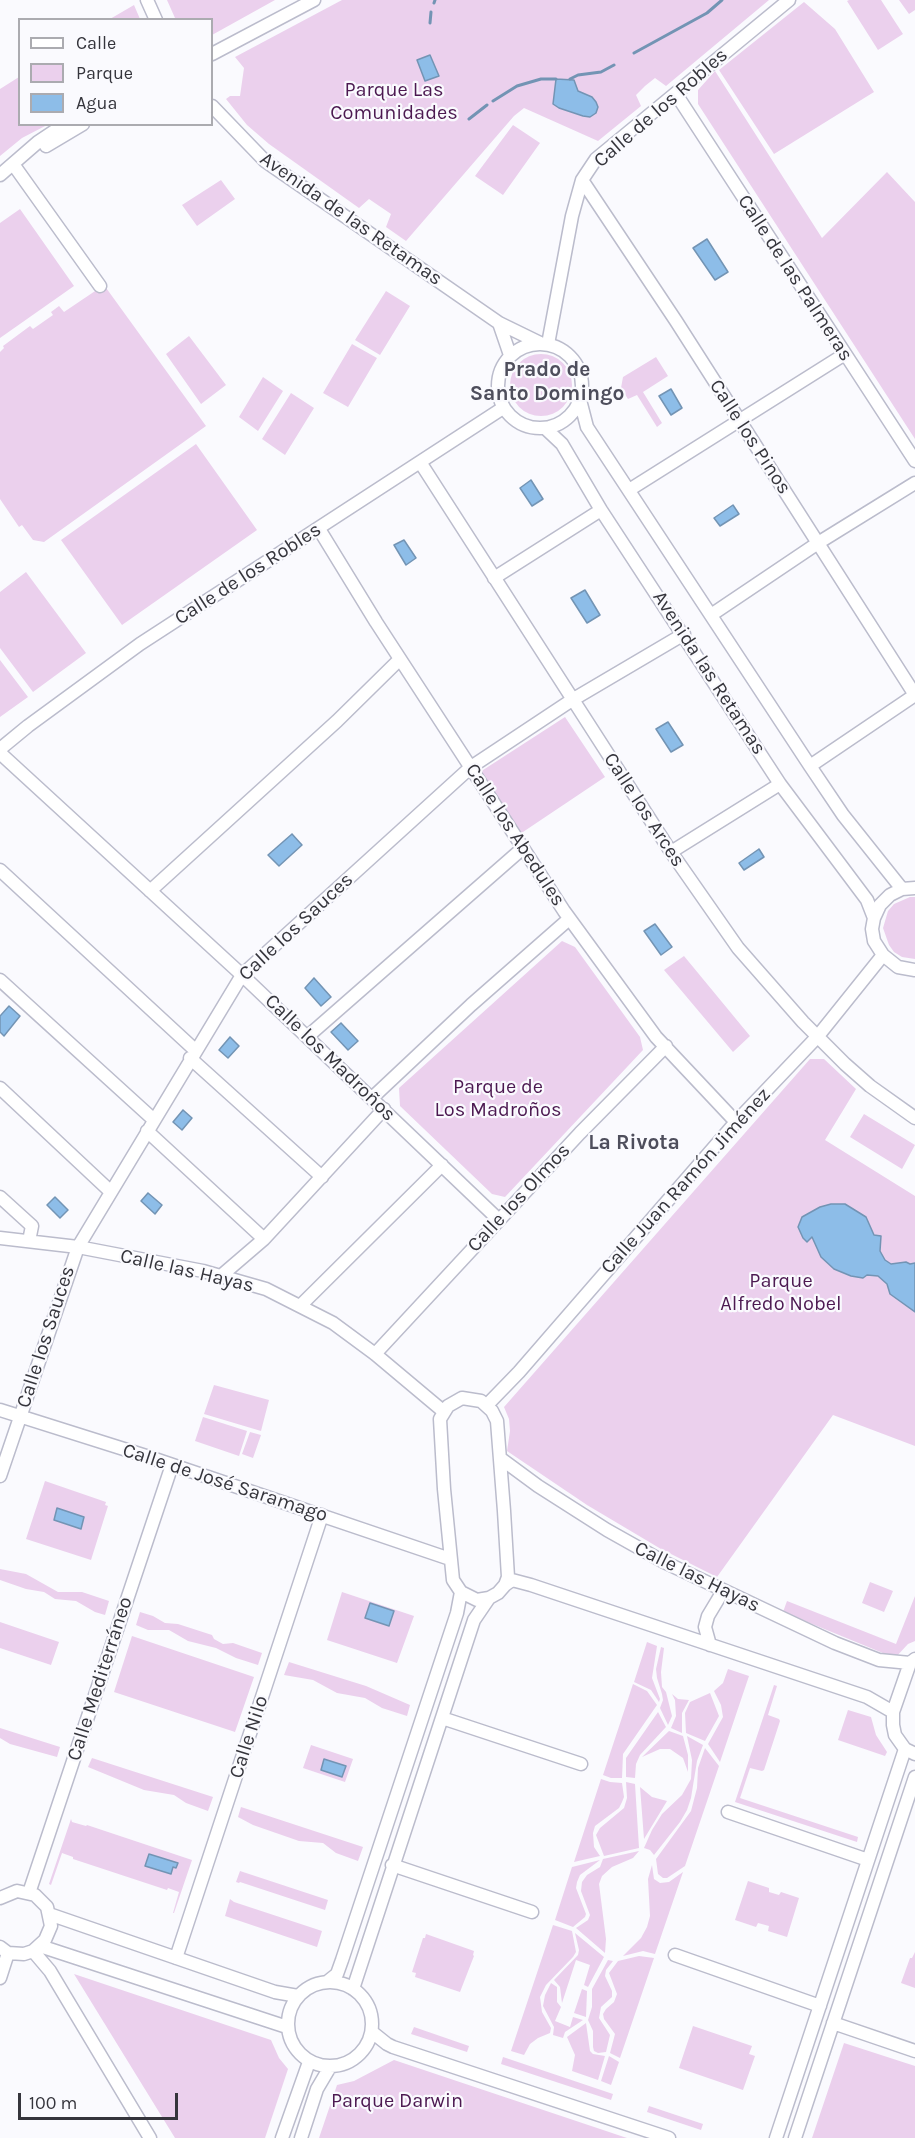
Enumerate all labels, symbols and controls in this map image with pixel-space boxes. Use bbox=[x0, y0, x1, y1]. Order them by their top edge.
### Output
legend bbox=[18, 18, 213, 126]
text: Calle bbox=[76, 32, 116, 54]
street label: Calle de los Robles bbox=[589, 43, 733, 173]
text: Parque bbox=[76, 62, 133, 84]
park label: Parque Las Comunidades bbox=[330, 78, 458, 125]
text: Agua bbox=[76, 92, 117, 114]
street label: Avenida de las Retamas bbox=[255, 147, 447, 291]
street label: Calle de las Palmeras bbox=[732, 190, 858, 366]
district label: Prado de Santo Domingo bbox=[470, 357, 624, 407]
street label: Calle los Pinos bbox=[704, 375, 796, 499]
street label: Calle de los Robles bbox=[170, 518, 326, 630]
street label: Avenida las Retamas bbox=[647, 587, 771, 759]
street label: Calle los Arces bbox=[598, 748, 690, 872]
street label: Calle los Abedules bbox=[460, 759, 570, 911]
street label: Calle los Sauces bbox=[234, 868, 358, 986]
street label: Calle los Madroños bbox=[260, 989, 400, 1127]
park label: Parque de Los Madroños bbox=[434, 1075, 562, 1122]
street label: Calle Juan Ramón Jiménez bbox=[596, 1083, 776, 1279]
district label: La Rivota bbox=[588, 1130, 680, 1156]
street label: Calle los Olmos bbox=[463, 1139, 575, 1257]
street label: Calle las Hayas bbox=[118, 1244, 256, 1298]
street label: Calle los Sauces bbox=[12, 1263, 80, 1411]
park label: Parque Alfredo Nobel bbox=[720, 1269, 842, 1316]
street label: Calle de José Saramago bbox=[119, 1438, 331, 1528]
street label: Calle las Hayas bbox=[630, 1536, 764, 1618]
street label: Calle Mediterráneo bbox=[62, 1594, 138, 1764]
street label: Calle Nilo bbox=[224, 1693, 274, 1781]
scale bar bbox=[21, 2081, 182, 2119]
park label: Parque Darwin bbox=[331, 2089, 463, 2113]
text: 100 m bbox=[29, 2092, 77, 2114]

